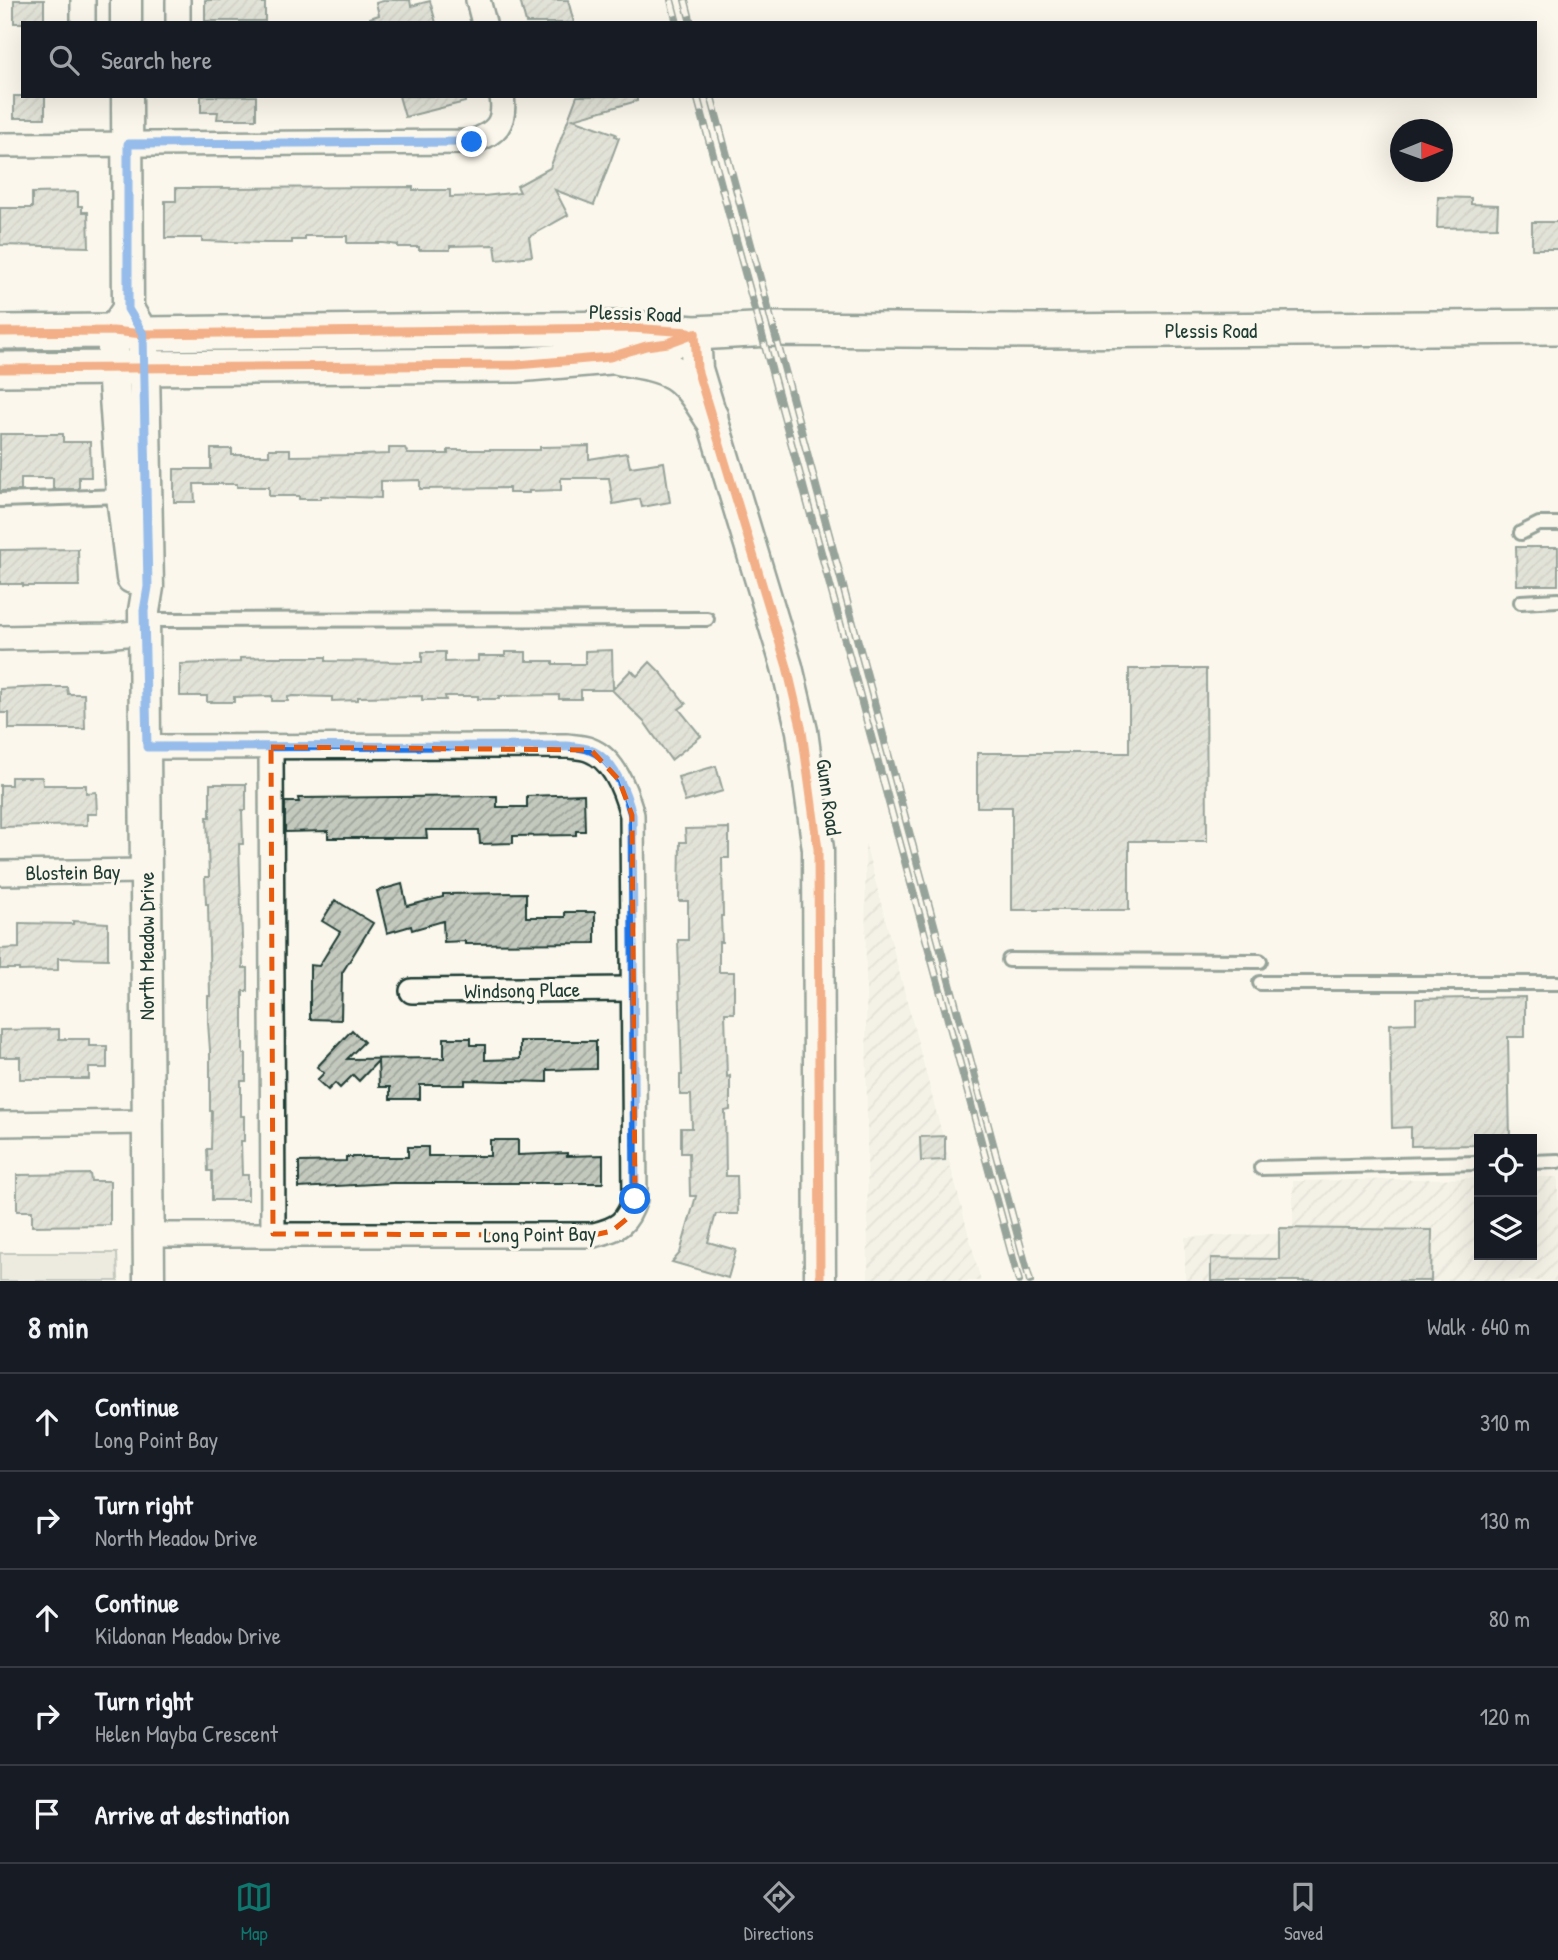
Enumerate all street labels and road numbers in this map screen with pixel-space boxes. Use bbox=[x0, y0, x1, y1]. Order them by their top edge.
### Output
street label: Plessis Road bbox=[588, 297, 682, 329]
street label: Plessis Road bbox=[1165, 316, 1257, 345]
street label: Gunn Road bbox=[809, 757, 849, 837]
street label: Blostein Bay bbox=[25, 857, 121, 887]
street label: North Meadow Drive bbox=[132, 872, 161, 1020]
street label: Windsong Place bbox=[464, 974, 580, 1006]
street label: Long Point Bay bbox=[483, 1219, 597, 1249]

